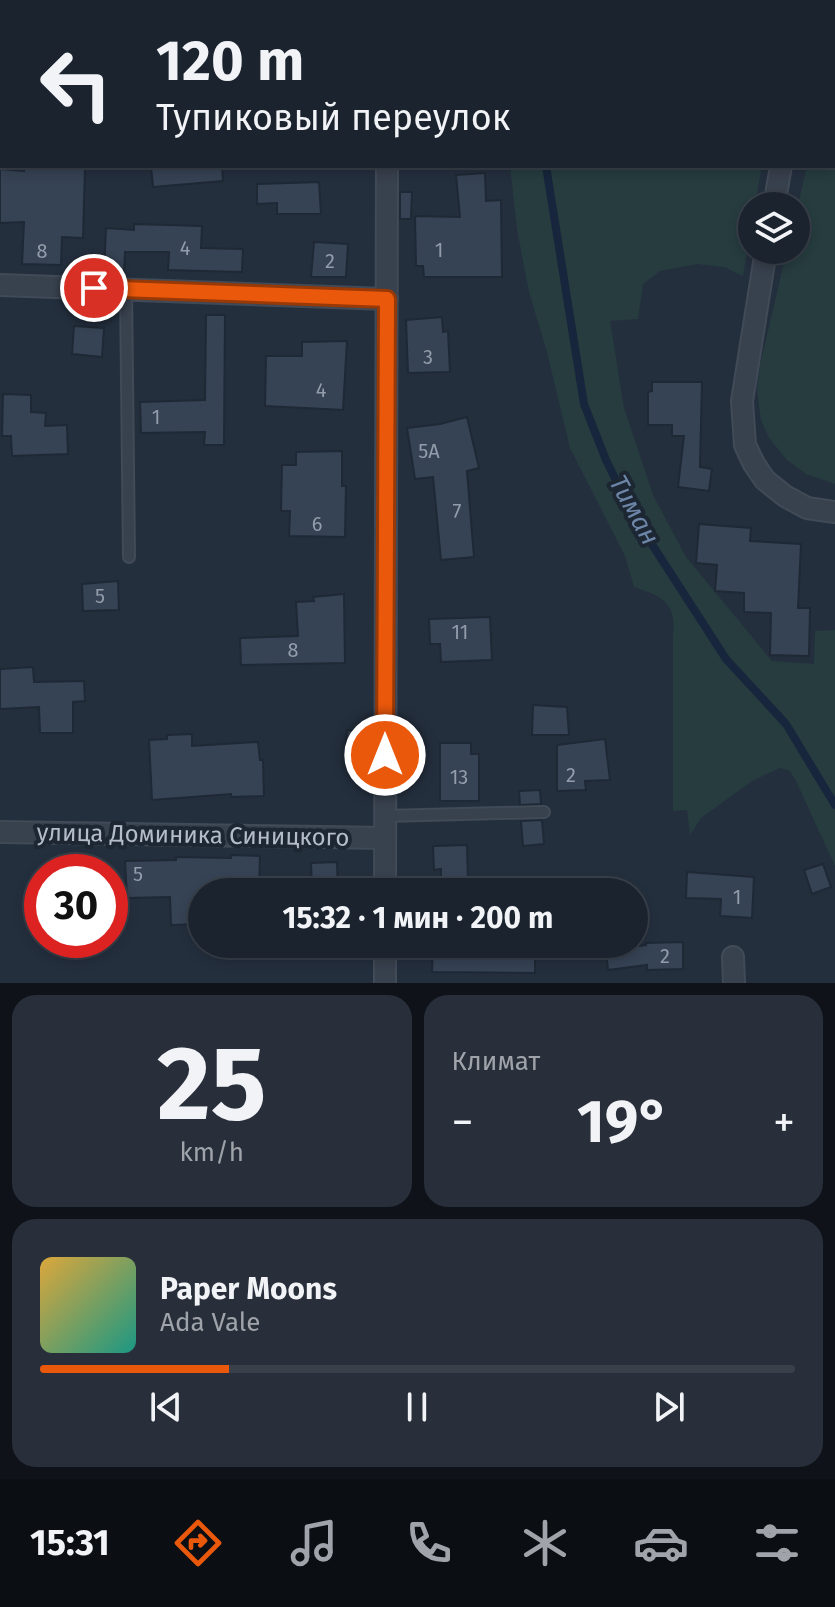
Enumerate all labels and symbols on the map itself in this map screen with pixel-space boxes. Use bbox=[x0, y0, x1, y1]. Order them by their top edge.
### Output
house number: 4 bbox=[180, 236, 191, 260]
house number: 1 bbox=[435, 238, 443, 262]
house number: 8 bbox=[36, 239, 48, 263]
house number: 2 bbox=[325, 249, 335, 273]
pin bbox=[60, 254, 128, 322]
house number: 3 bbox=[423, 345, 433, 369]
house number: 4 bbox=[316, 378, 327, 402]
house number: 1 bbox=[152, 405, 160, 429]
house number: 5А bbox=[418, 439, 440, 463]
water label: Тиман bbox=[602, 470, 666, 550]
house number: 7 bbox=[453, 499, 462, 523]
house number: 6 bbox=[312, 512, 322, 536]
house number: 5 bbox=[95, 584, 105, 608]
house number: 11 bbox=[451, 620, 469, 644]
house number: 8 bbox=[287, 638, 299, 662]
position arrow bbox=[343, 713, 427, 797]
house number: 2 bbox=[566, 763, 576, 787]
house number: 13 bbox=[450, 765, 468, 789]
street label: улица Доминика Синицкого bbox=[36, 818, 350, 852]
speed limit sign: 30 bbox=[24, 854, 128, 958]
house number: 5 bbox=[133, 862, 143, 886]
house number: 1 bbox=[733, 885, 741, 909]
house number: 2 bbox=[660, 944, 670, 968]

